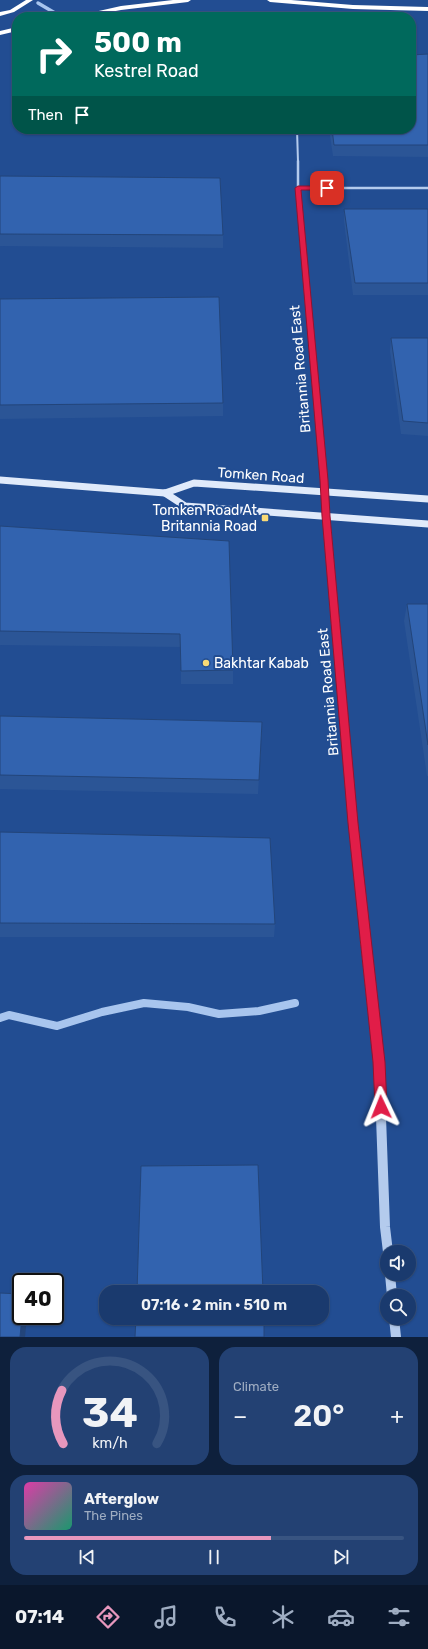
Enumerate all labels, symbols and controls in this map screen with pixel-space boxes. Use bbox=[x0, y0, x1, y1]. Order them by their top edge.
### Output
text: 500 m bbox=[94, 26, 182, 59]
icon: right bbox=[28, 28, 80, 80]
text: Kestrel Road bbox=[94, 60, 199, 82]
icon: arrive bbox=[71, 104, 93, 126]
text: Then bbox=[28, 106, 63, 124]
pin bbox=[310, 171, 344, 205]
icon: arrive bbox=[316, 177, 338, 199]
street label: Britannia Road East bbox=[286, 304, 315, 434]
street label: Tomken Road bbox=[217, 464, 305, 487]
place label: Tomken Road At Britannia Road bbox=[152, 502, 258, 535]
marker: Tomken Road At Britannia Road bbox=[260, 513, 270, 523]
street label: Britannia Road East bbox=[314, 627, 343, 757]
place label: Bakhtar Kabab bbox=[214, 655, 309, 672]
marker: Bakhtar Kabab bbox=[201, 658, 211, 668]
position arrow bbox=[360, 1086, 402, 1128]
map controls bbox=[380, 1245, 416, 1325]
button: sound bbox=[380, 1245, 416, 1281]
speed limit sign: 40 bbox=[12, 1273, 64, 1325]
button: search bbox=[380, 1289, 416, 1325]
text: 07:16 · 2 min · 510 m bbox=[141, 1296, 287, 1314]
text: Climate bbox=[233, 1379, 279, 1394]
text: 34 bbox=[82, 1388, 137, 1437]
text: 20° bbox=[293, 1398, 344, 1434]
text: − bbox=[233, 1403, 247, 1430]
text: + bbox=[390, 1403, 404, 1430]
text: km/h bbox=[92, 1435, 127, 1452]
text: Afterglow bbox=[84, 1490, 159, 1508]
text: The Pines bbox=[84, 1508, 143, 1523]
icon: previous bbox=[76, 1546, 98, 1568]
icon: pause bbox=[203, 1546, 225, 1568]
icon: next bbox=[330, 1546, 352, 1568]
icon: directions bbox=[94, 1603, 122, 1631]
icon: music bbox=[152, 1603, 180, 1631]
icon: phone bbox=[211, 1603, 239, 1631]
icon: climate bbox=[269, 1603, 297, 1631]
icon: car bbox=[327, 1603, 355, 1631]
icon: filters bbox=[385, 1603, 413, 1631]
text: 07:14 bbox=[15, 1606, 64, 1628]

